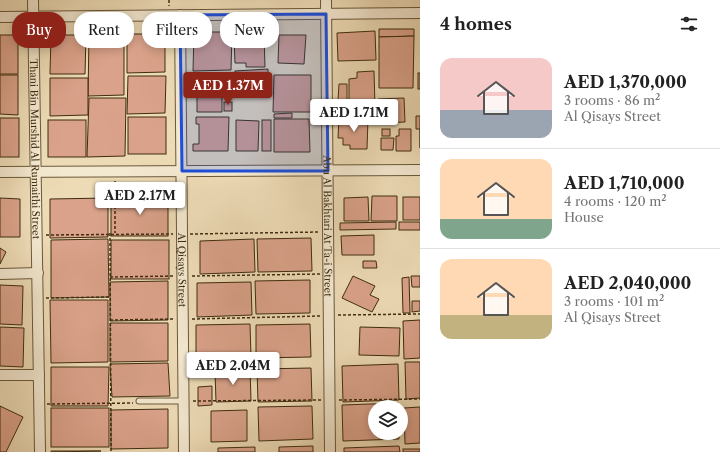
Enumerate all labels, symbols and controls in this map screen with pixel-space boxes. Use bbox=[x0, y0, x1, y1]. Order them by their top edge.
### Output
chip: Buy bbox=[12, 12, 66, 48]
chip: Rent bbox=[74, 12, 134, 48]
chip: Filters bbox=[142, 12, 212, 48]
chip: New bbox=[220, 12, 279, 48]
icon: filters bbox=[678, 13, 700, 35]
text: 4 homes bbox=[440, 14, 512, 34]
street label: Thani Bin Murshid Al Rumaithi Street bbox=[27, 59, 43, 240]
pin: AED 1.37M bbox=[182, 72, 274, 106]
text: AED 1,370,000 bbox=[564, 72, 687, 92]
icon: home bbox=[472, 74, 520, 122]
text: AED 1.37M bbox=[192, 77, 264, 93]
text: 3 rooms · 86 m² bbox=[564, 92, 660, 108]
pin: AED 1.71M bbox=[308, 99, 400, 133]
text: AED 1.71M bbox=[319, 104, 389, 120]
text: Al Qisays Street bbox=[564, 108, 661, 124]
street label: Abu Al Bakhtari At Ta-i Street bbox=[321, 154, 335, 297]
text: AED 1,710,000 bbox=[564, 173, 685, 193]
icon: home bbox=[472, 175, 520, 223]
pin: AED 2.17M bbox=[94, 182, 186, 216]
text: AED 2.17M bbox=[104, 187, 176, 203]
text: 4 rooms · 120 m² bbox=[564, 193, 667, 209]
text: House bbox=[564, 209, 604, 225]
street label: Al Qisays Street bbox=[175, 232, 189, 308]
text: AED 2,040,000 bbox=[564, 273, 691, 293]
icon: home bbox=[472, 275, 520, 323]
text: 3 rooms · 101 m² bbox=[564, 293, 664, 309]
text: Al Qisays Street bbox=[564, 309, 661, 325]
pin: AED 2.04M bbox=[187, 352, 279, 386]
text: AED 2.04M bbox=[196, 357, 270, 373]
map controls bbox=[368, 400, 408, 440]
button: layers bbox=[368, 400, 408, 440]

